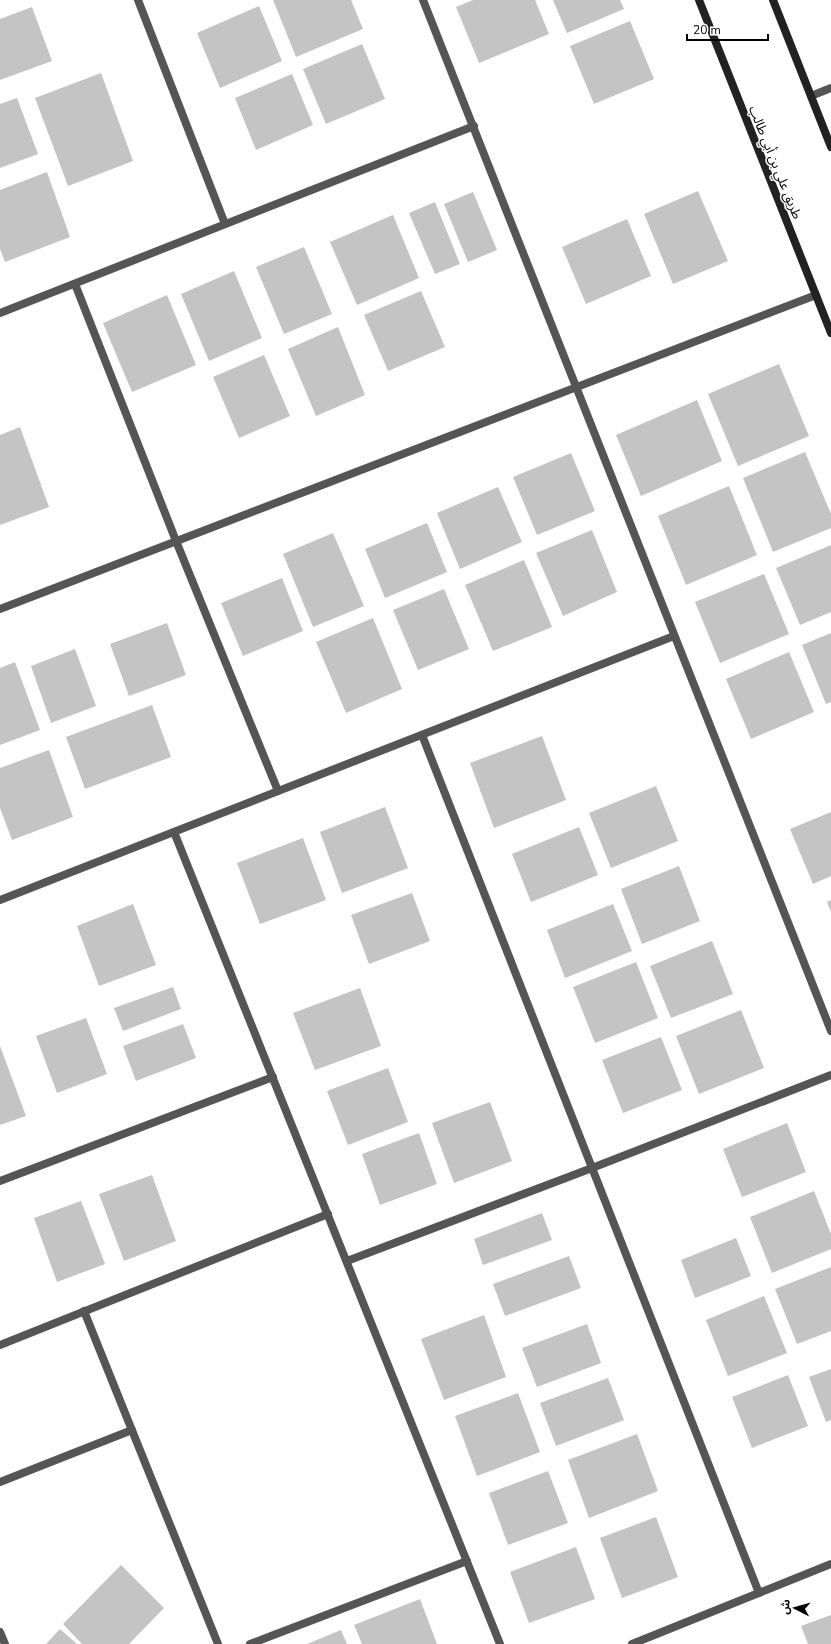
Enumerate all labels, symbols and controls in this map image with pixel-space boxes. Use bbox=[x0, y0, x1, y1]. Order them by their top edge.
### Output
scale bar bbox=[687, 16, 768, 42]
text: 20 m bbox=[693, 22, 721, 38]
street label: طريق علي بن أبي طالب bbox=[743, 103, 806, 222]
north arrow bbox=[775, 1588, 815, 1628]
text: ش bbox=[777, 1599, 794, 1615]

